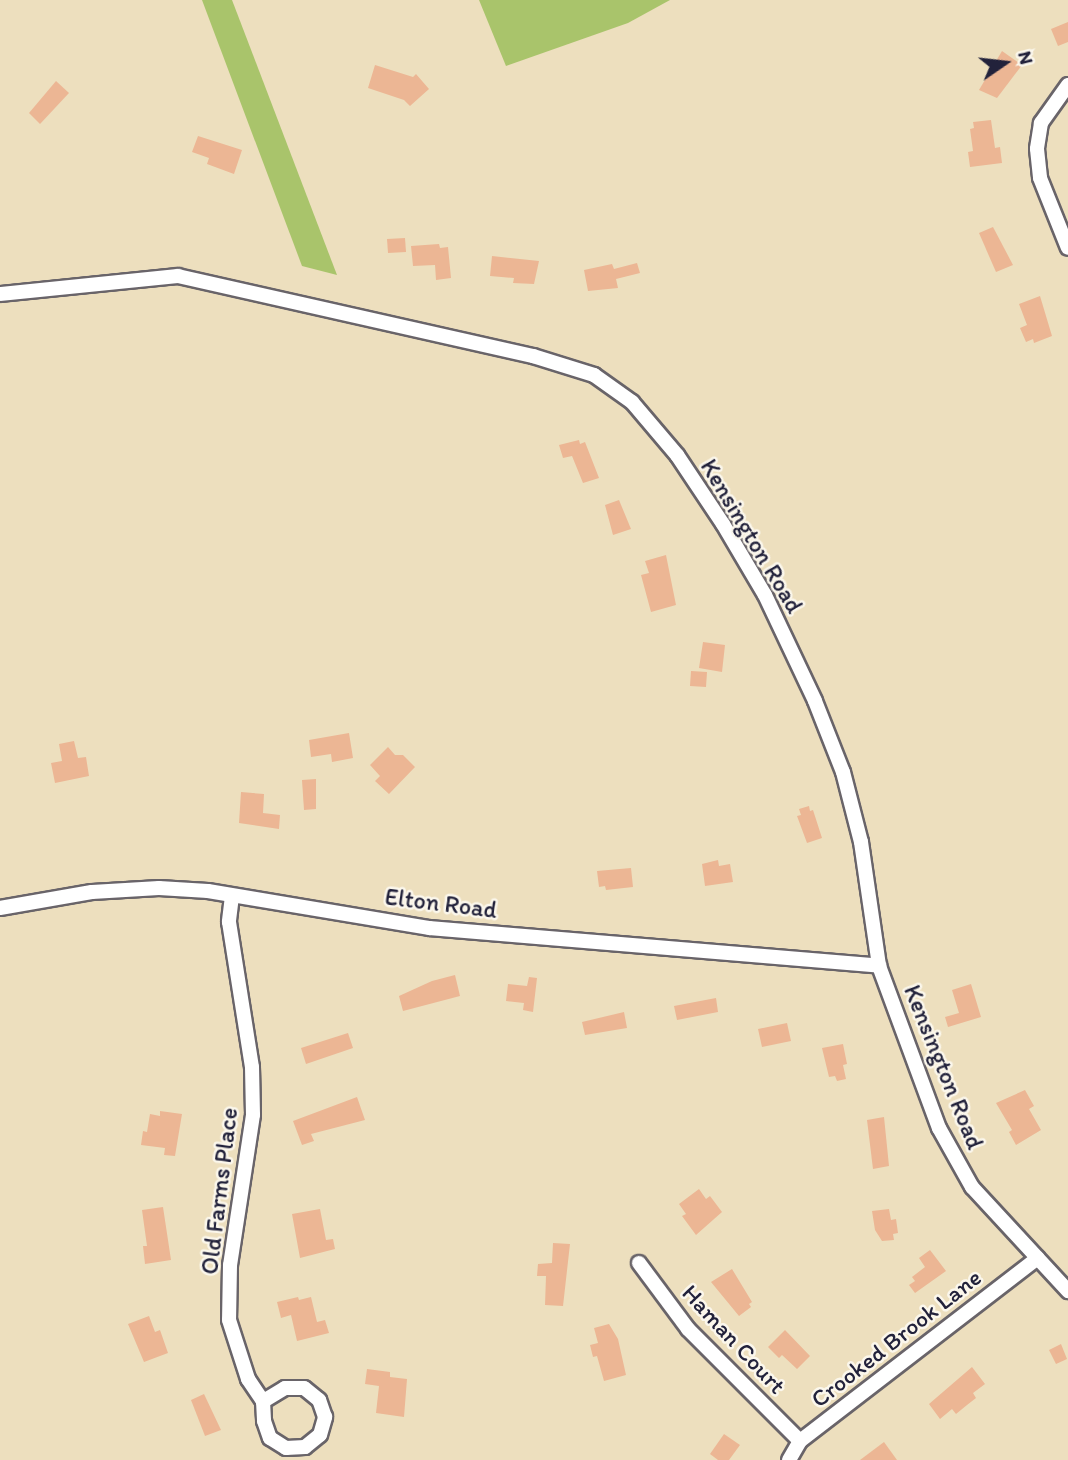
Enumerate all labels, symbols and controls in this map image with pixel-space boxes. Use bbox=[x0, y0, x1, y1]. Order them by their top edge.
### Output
north arrow bbox=[970, 28, 1040, 98]
text: N bbox=[1013, 49, 1039, 67]
street label: Kensington Road bbox=[695, 454, 809, 618]
street label: Elton Road bbox=[384, 882, 498, 924]
street label: Kensington Road bbox=[898, 981, 990, 1153]
street label: Old Farms Place bbox=[195, 1106, 243, 1276]
street label: Crooked Brook Lane bbox=[805, 1263, 987, 1413]
street label: Haman Court bbox=[676, 1278, 792, 1400]

